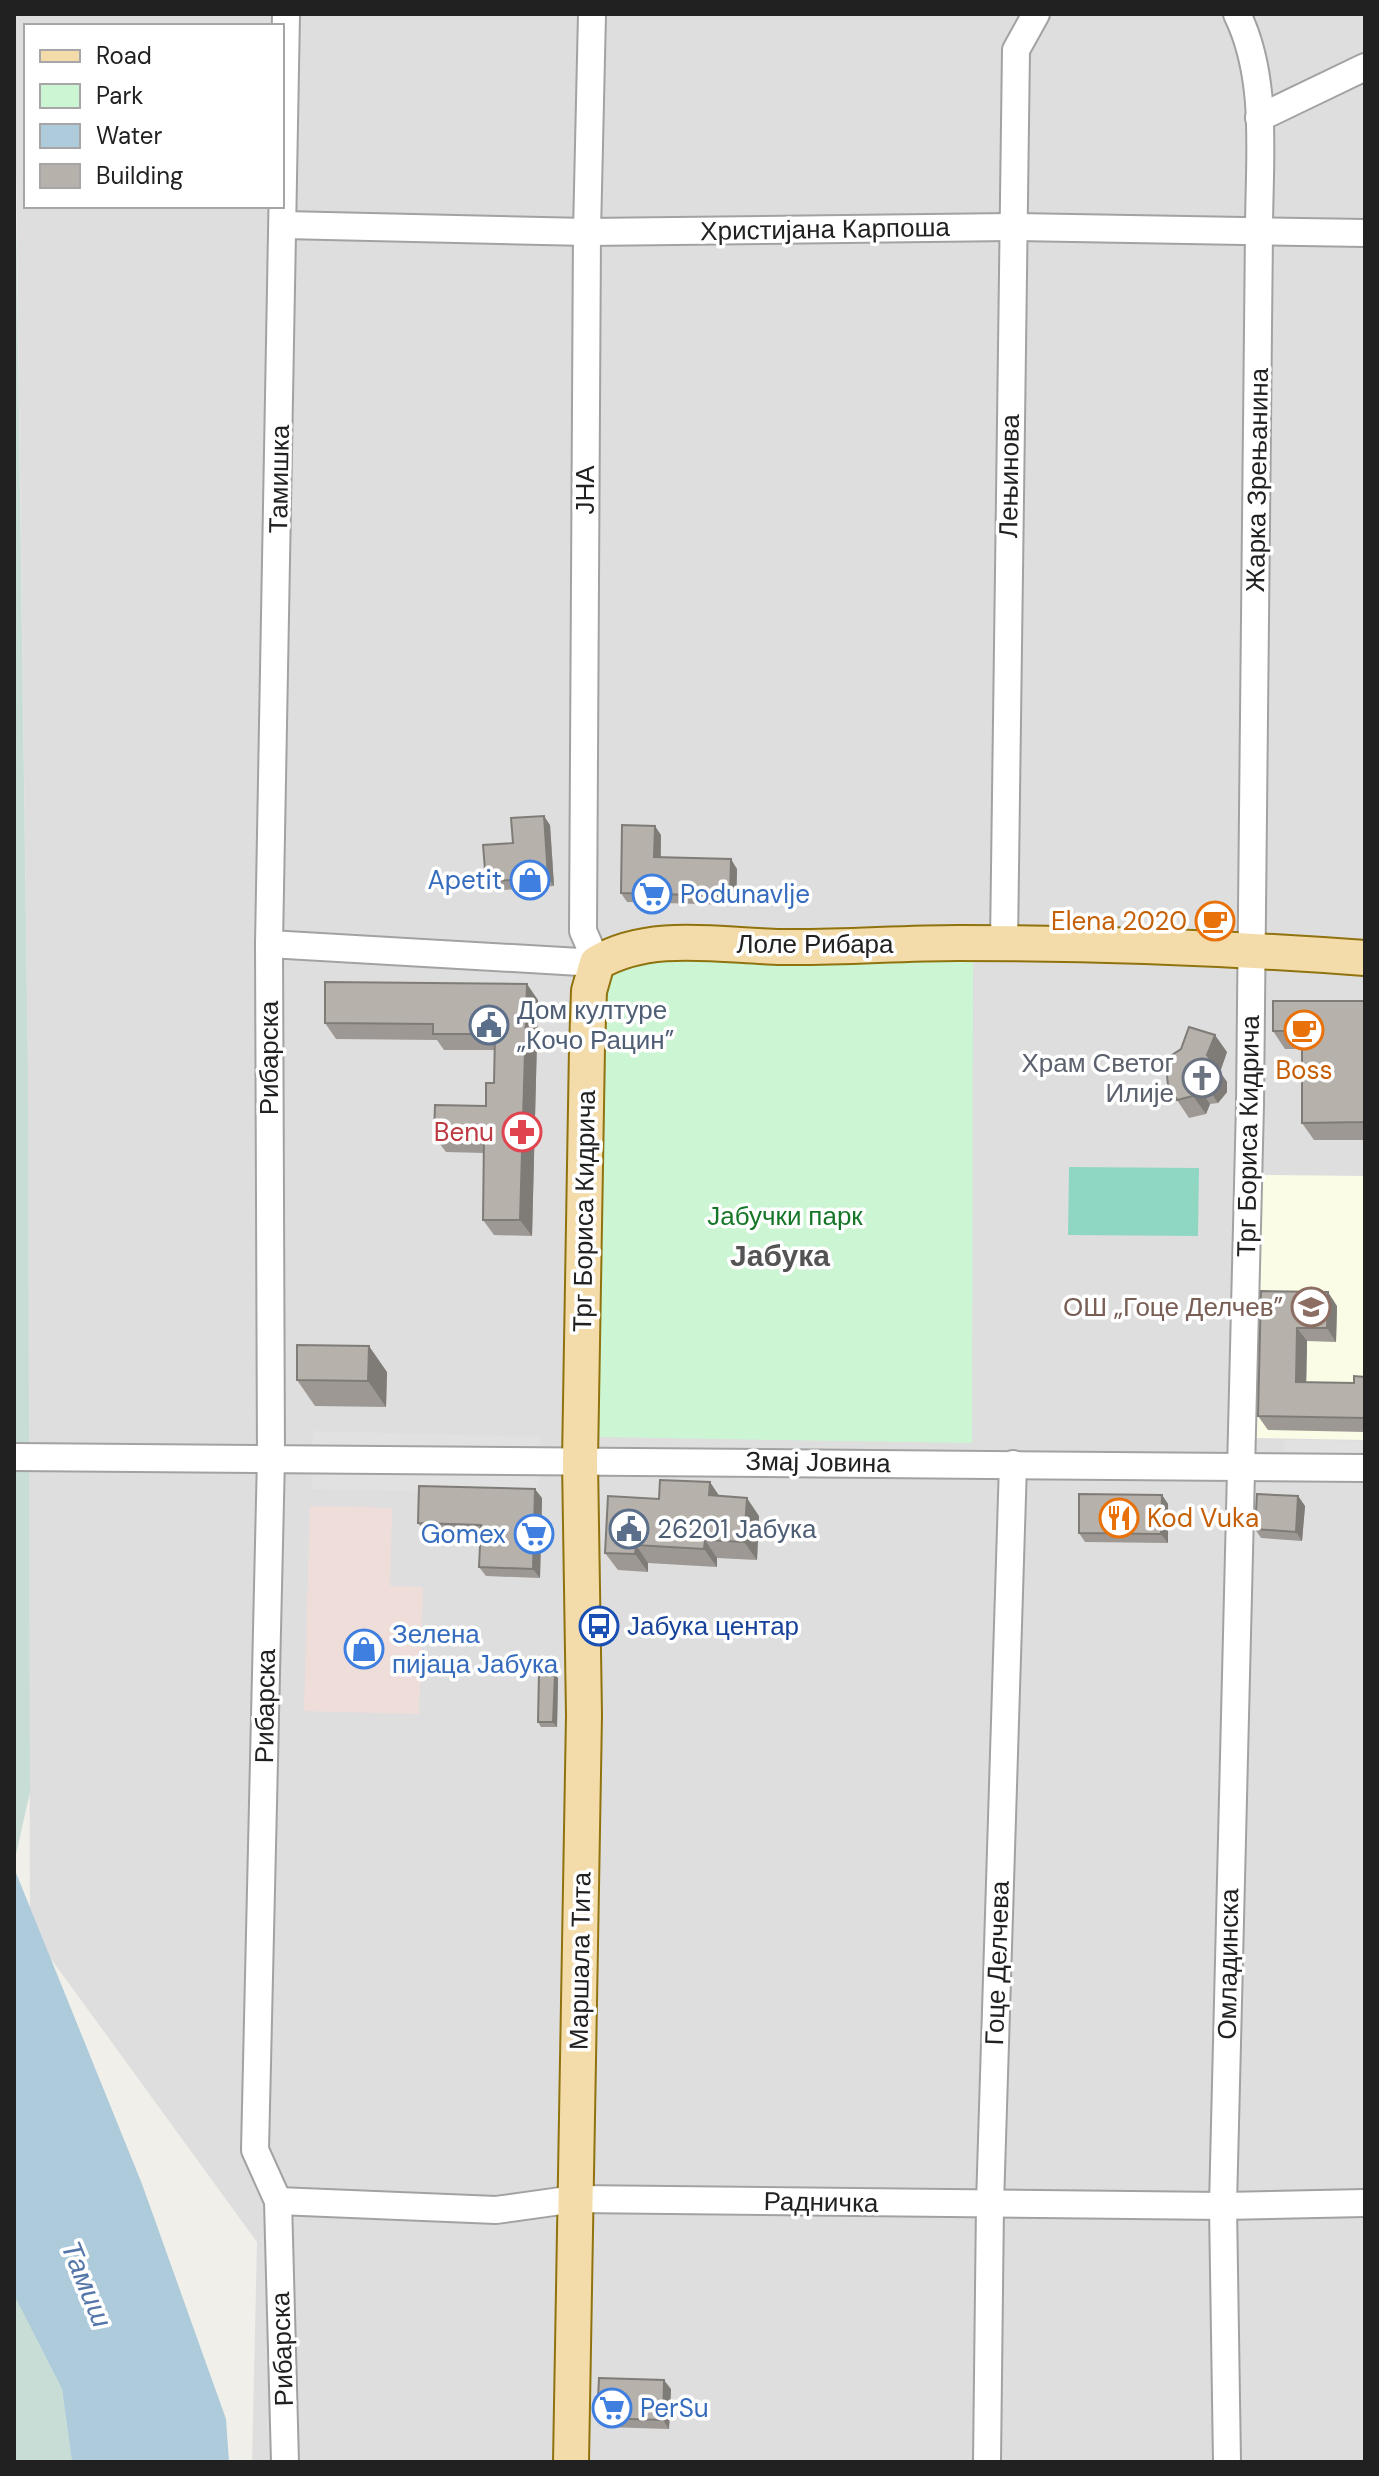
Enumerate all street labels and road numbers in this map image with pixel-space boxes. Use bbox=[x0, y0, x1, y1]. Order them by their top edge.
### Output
street label: Христијана Карпоша bbox=[700, 210, 951, 248]
street label: Жарка Зрењанина bbox=[1238, 367, 1276, 593]
street label: Лењинова bbox=[991, 413, 1027, 538]
street label: Тамишка bbox=[261, 424, 297, 534]
street label: ЈНА bbox=[568, 465, 602, 515]
street label: Лоле Рибара bbox=[736, 927, 894, 961]
street label: Рибарска bbox=[252, 1000, 286, 1115]
street label: Трг Бориса Кидрича bbox=[1229, 1014, 1267, 1257]
street label: Трг Бориса Кидрича bbox=[565, 1089, 603, 1332]
street label: Змај Јовина bbox=[745, 1444, 891, 1480]
street label: Рибарска bbox=[247, 1648, 283, 1764]
street label: Маршала Тита bbox=[561, 1871, 599, 2050]
street label: Гоце Делчева bbox=[977, 1880, 1017, 2046]
street label: Омладинска bbox=[1210, 1888, 1246, 2040]
street label: Радничка bbox=[763, 2184, 879, 2220]
street label: Рибарска bbox=[263, 2291, 301, 2407]

